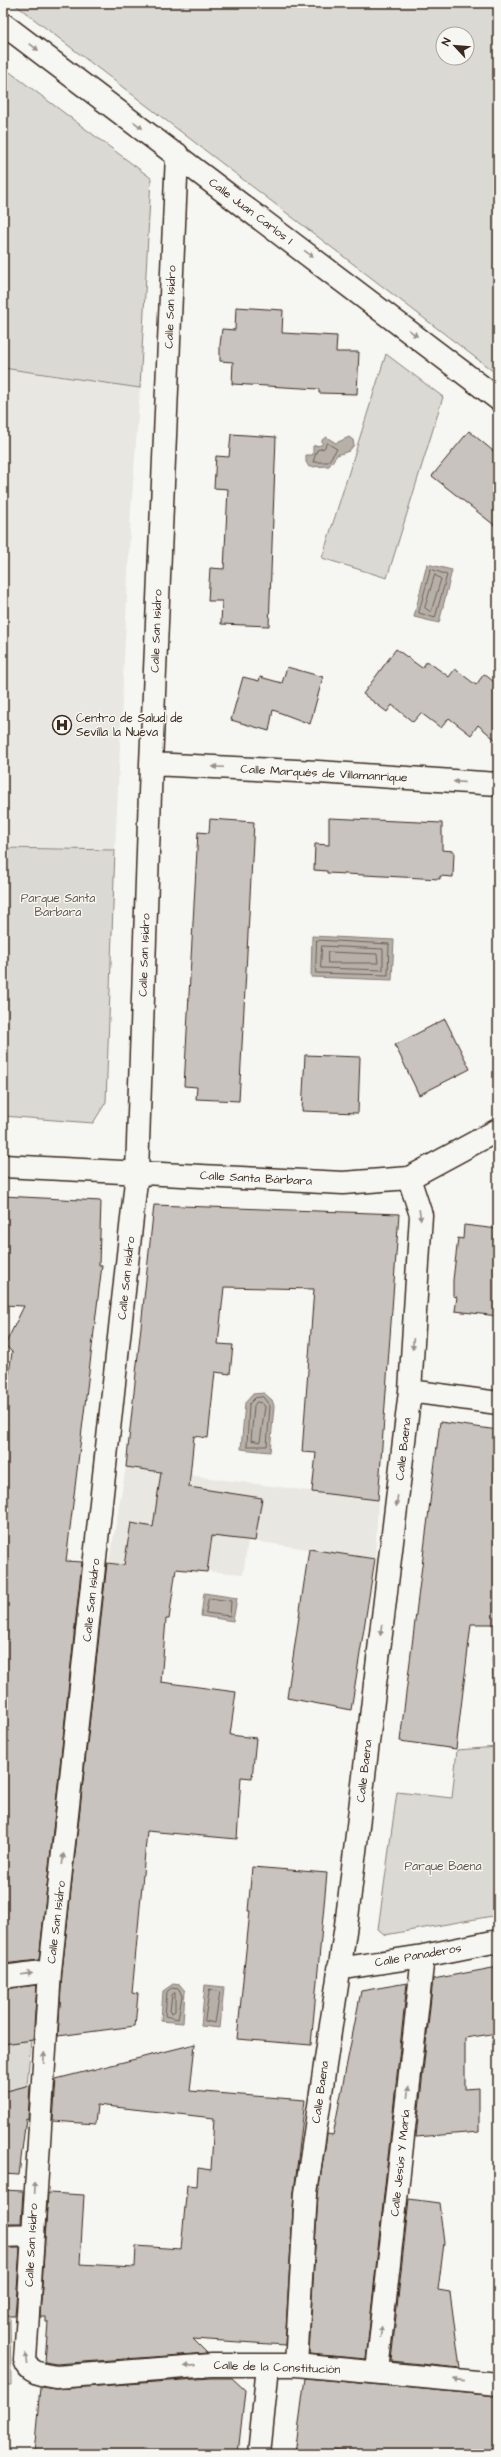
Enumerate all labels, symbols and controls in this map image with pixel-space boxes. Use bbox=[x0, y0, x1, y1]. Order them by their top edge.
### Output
north arrow bbox=[435, 26, 475, 66]
text: N bbox=[438, 35, 455, 48]
one-way arrow bbox=[29, 43, 40, 51]
one-way arrow bbox=[133, 121, 144, 129]
street label: Calle Juan Carlos I bbox=[205, 174, 297, 249]
one-way arrow bbox=[303, 250, 314, 259]
street label: Calle San Isidro bbox=[161, 265, 180, 349]
one-way arrow bbox=[407, 328, 418, 337]
street label: Calle San Isidro bbox=[147, 589, 166, 673]
place label: Centro de Salud de Sevilla la Nueva bbox=[76, 710, 183, 741]
hospital icon: Centro de Salud de Sevilla la Nueva bbox=[51, 714, 73, 736]
street label: Calle Marqués de Villamanrique bbox=[240, 761, 408, 786]
one-way arrow bbox=[212, 764, 224, 771]
one-way arrow bbox=[453, 778, 465, 785]
park label: Parque Santa Barbara bbox=[21, 890, 95, 921]
street label: Calle San Isidro bbox=[135, 913, 154, 997]
street label: Calle Santa Bárbara bbox=[200, 1167, 312, 1190]
one-way arrow bbox=[417, 1209, 423, 1221]
street label: Calle San Isidro bbox=[114, 1235, 139, 1320]
one-way arrow bbox=[410, 1338, 417, 1350]
street label: Calle Baena bbox=[391, 1417, 416, 1481]
one-way arrow bbox=[394, 1495, 400, 1507]
street label: Calle San Isidro bbox=[79, 1557, 104, 1642]
one-way arrow bbox=[378, 1624, 384, 1637]
street label: Calle Baena bbox=[352, 1739, 377, 1803]
one-way arrow bbox=[60, 1853, 66, 1865]
park label: Parque Baena bbox=[404, 1858, 482, 1875]
street label: Calle San Isidro bbox=[43, 1879, 70, 1965]
street label: Calle Panaderos bbox=[373, 1940, 463, 1971]
one-way arrow bbox=[21, 1971, 33, 1977]
one-way arrow bbox=[41, 2052, 48, 2064]
street label: Calle Baena bbox=[308, 2060, 333, 2124]
one-way arrow bbox=[404, 2086, 411, 2098]
street label: Calle Jesús Y María bbox=[386, 2109, 415, 2217]
one-way arrow bbox=[31, 2182, 38, 2194]
street label: Calle San Isidro bbox=[21, 2203, 42, 2287]
one-way arrow bbox=[378, 2326, 385, 2338]
one-way arrow bbox=[23, 2353, 29, 2366]
street label: Calle de la Constitución bbox=[213, 2357, 341, 2378]
one-way arrow bbox=[184, 2363, 196, 2370]
one-way arrow bbox=[453, 2377, 465, 2383]

